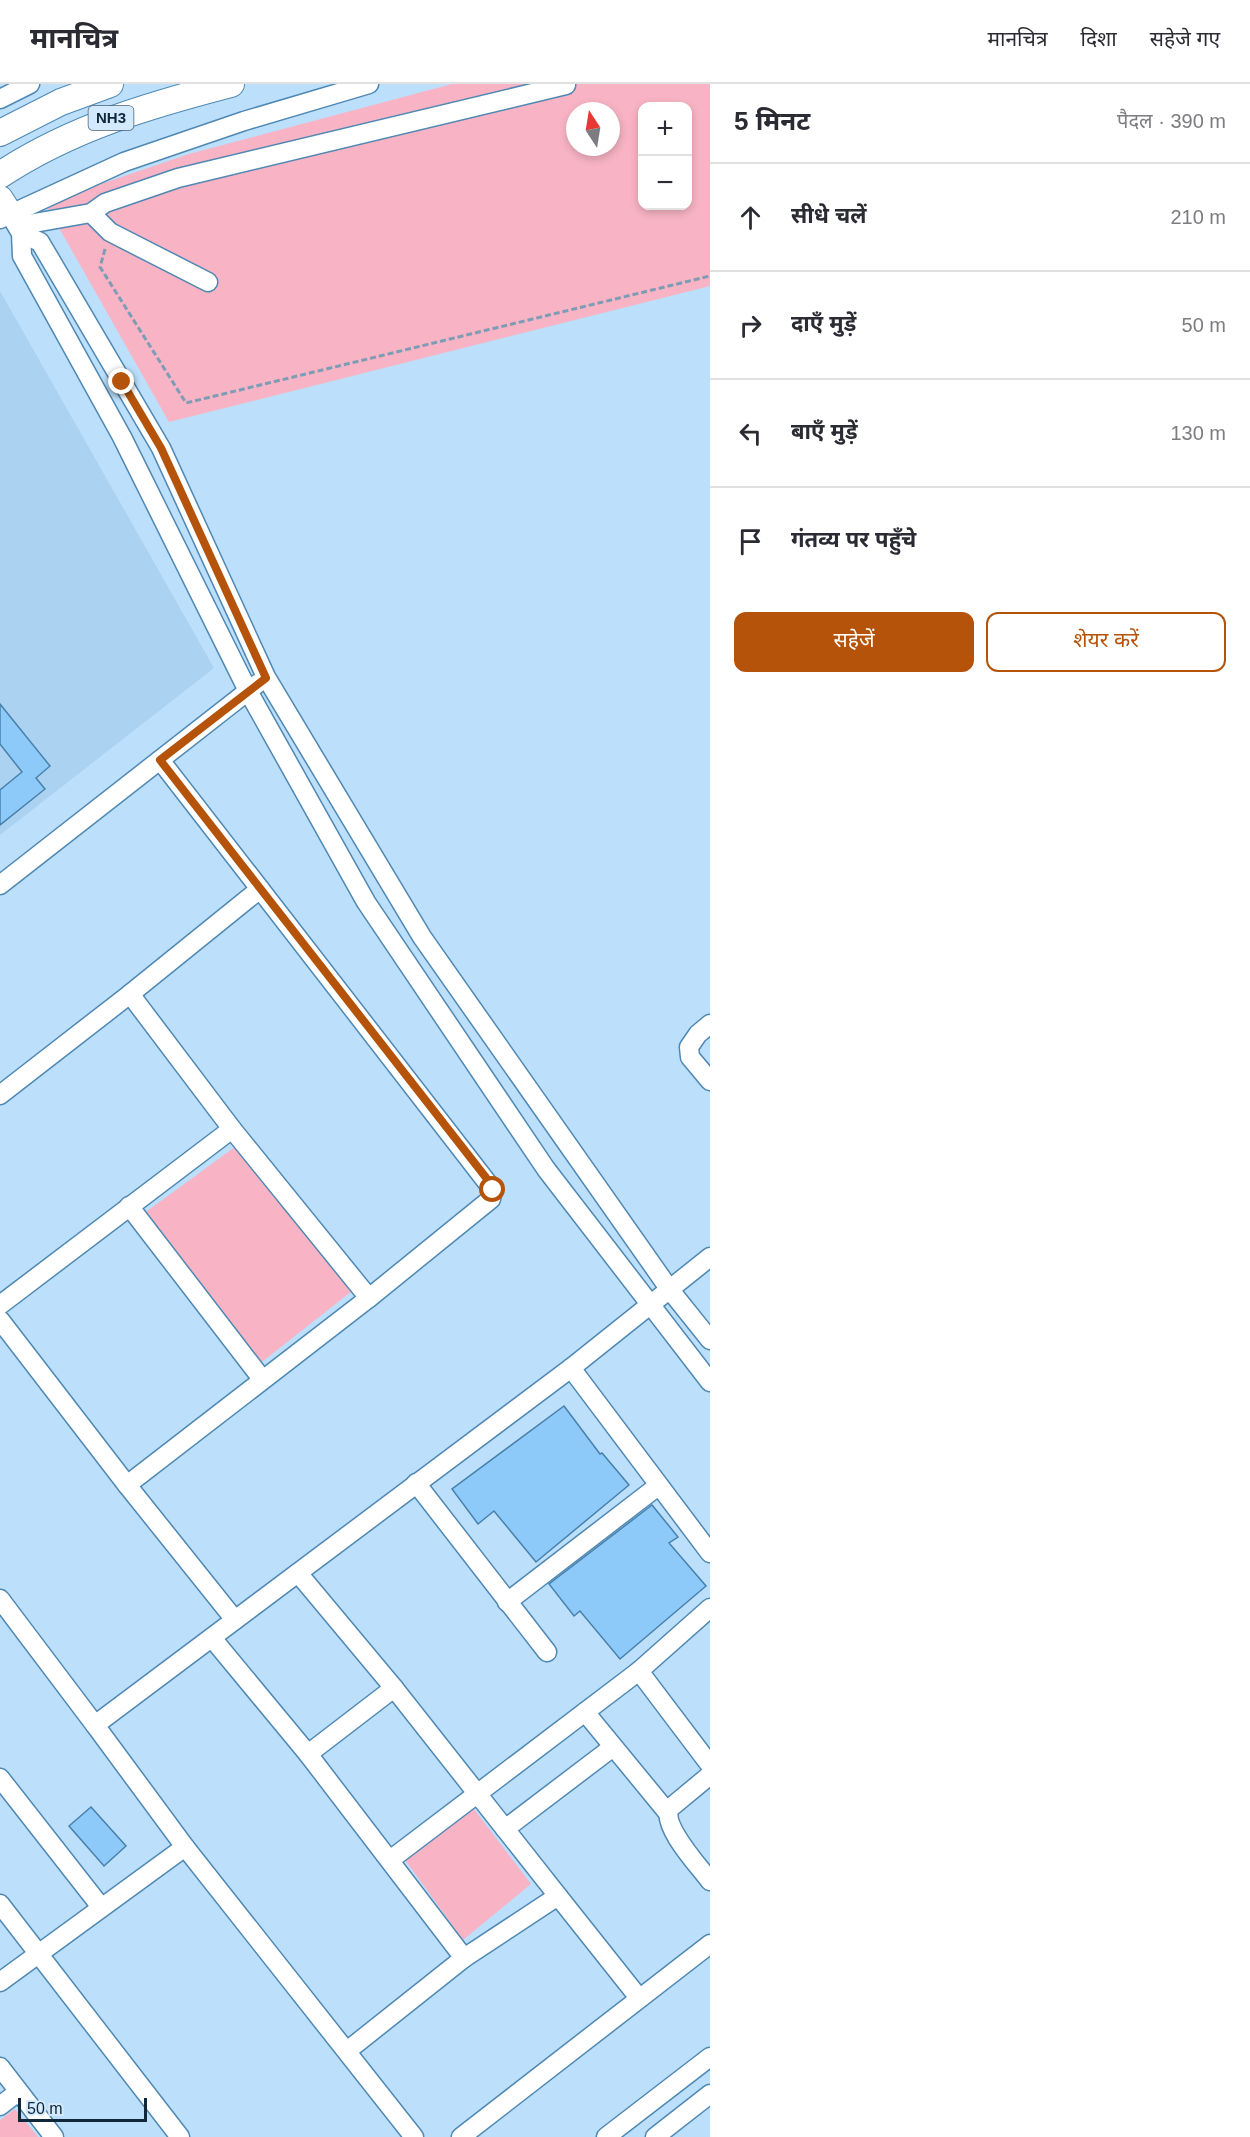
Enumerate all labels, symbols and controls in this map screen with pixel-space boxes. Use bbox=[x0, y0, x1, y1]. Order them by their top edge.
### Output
text: मानचित्र bbox=[30, 23, 118, 54]
text: मानचित्र bbox=[987, 27, 1047, 50]
text: दिशा bbox=[1080, 27, 1117, 50]
text: सहेजे गए bbox=[1150, 27, 1220, 50]
north arrow bbox=[566, 102, 620, 156]
map controls bbox=[638, 102, 692, 210]
button: + bbox=[638, 102, 692, 156]
road number: NH3 bbox=[88, 106, 134, 130]
text: 5 मिनट bbox=[734, 106, 810, 136]
text: पैदल · 390 m bbox=[1117, 110, 1226, 132]
button: − bbox=[638, 156, 692, 210]
icon: ahead bbox=[734, 201, 767, 234]
text: सीधे चलें bbox=[791, 203, 866, 228]
text: 210 m bbox=[1170, 206, 1226, 228]
icon: right bbox=[734, 309, 767, 342]
text: दाएँ मुड़ें bbox=[791, 311, 856, 336]
text: 50 m bbox=[1182, 314, 1226, 336]
route end bbox=[108, 368, 134, 394]
icon: left bbox=[734, 417, 767, 450]
text: बाएँ मुड़ें bbox=[791, 419, 857, 444]
text: 130 m bbox=[1170, 422, 1226, 444]
icon: arrive bbox=[734, 525, 767, 558]
text: गंतव्य पर पहुँचे bbox=[791, 527, 916, 552]
button: सहेजें bbox=[734, 612, 974, 672]
button: शेयर करें bbox=[986, 612, 1226, 672]
route start bbox=[479, 1176, 505, 1202]
scale bar bbox=[18, 2095, 147, 2122]
text: 50 m bbox=[27, 2100, 63, 2117]

